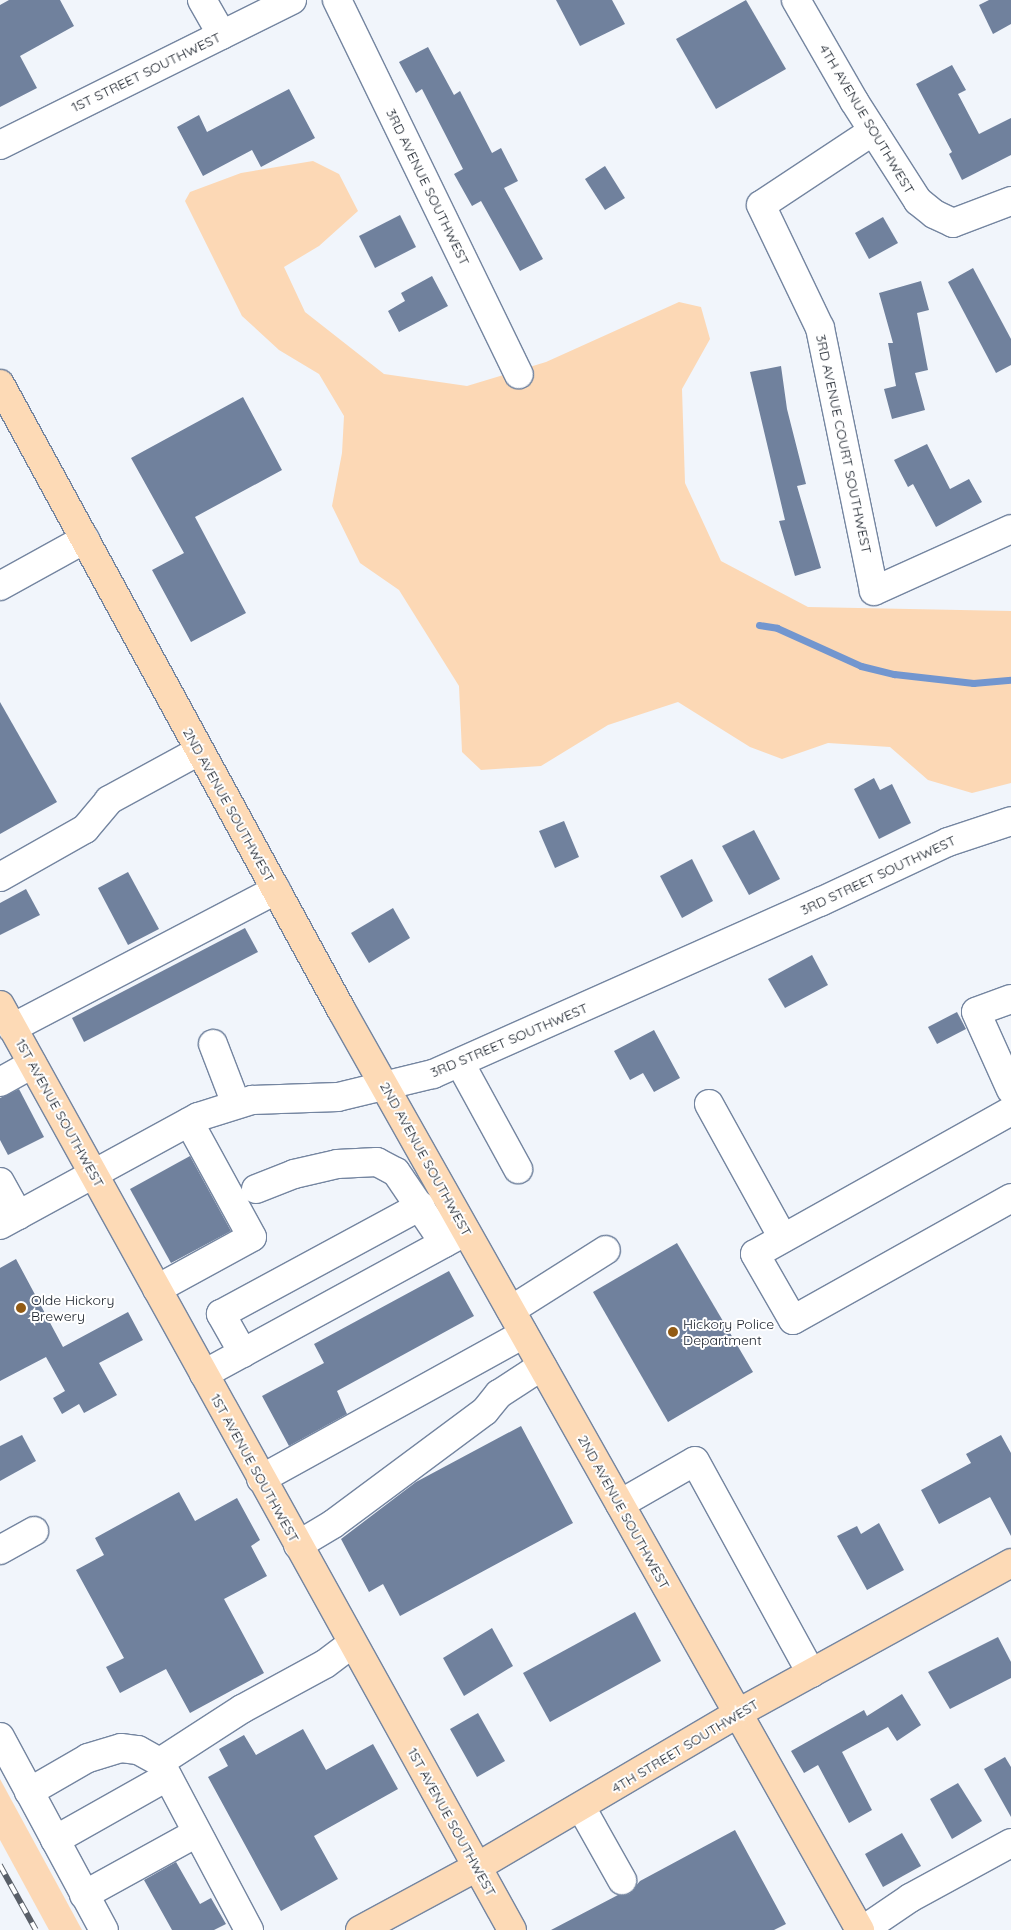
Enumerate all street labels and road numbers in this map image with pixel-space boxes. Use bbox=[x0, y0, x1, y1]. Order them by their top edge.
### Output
street label: 1ST STREET SOUTHWEST bbox=[69, 28, 223, 116]
street label: 4TH AVENUE SOUTHWEST bbox=[816, 41, 918, 197]
street label: 3RD AVENUE SOUTHWEST bbox=[383, 106, 473, 268]
street label: 3RD AVENUE COURT SOUTHWEST bbox=[813, 333, 875, 555]
street label: 2ND AVENUE SOUTHWEST bbox=[180, 725, 278, 885]
street label: 3RD STREET SOUTHWEST bbox=[798, 832, 958, 918]
street label: 3RD STREET SOUTHWEST bbox=[428, 999, 590, 1081]
street label: 1ST AVENUE SOUTHWEST bbox=[12, 1036, 108, 1190]
street label: 2ND AVENUE SOUTHWEST bbox=[377, 1079, 475, 1239]
street label: 1ST AVENUE SOUTHWEST bbox=[207, 1391, 303, 1545]
street label: 2ND AVENUE SOUTHWEST bbox=[575, 1432, 673, 1592]
street label: 4TH STREET SOUTHWEST bbox=[608, 1695, 762, 1797]
street label: 1ST AVENUE SOUTHWEST bbox=[404, 1745, 500, 1899]

